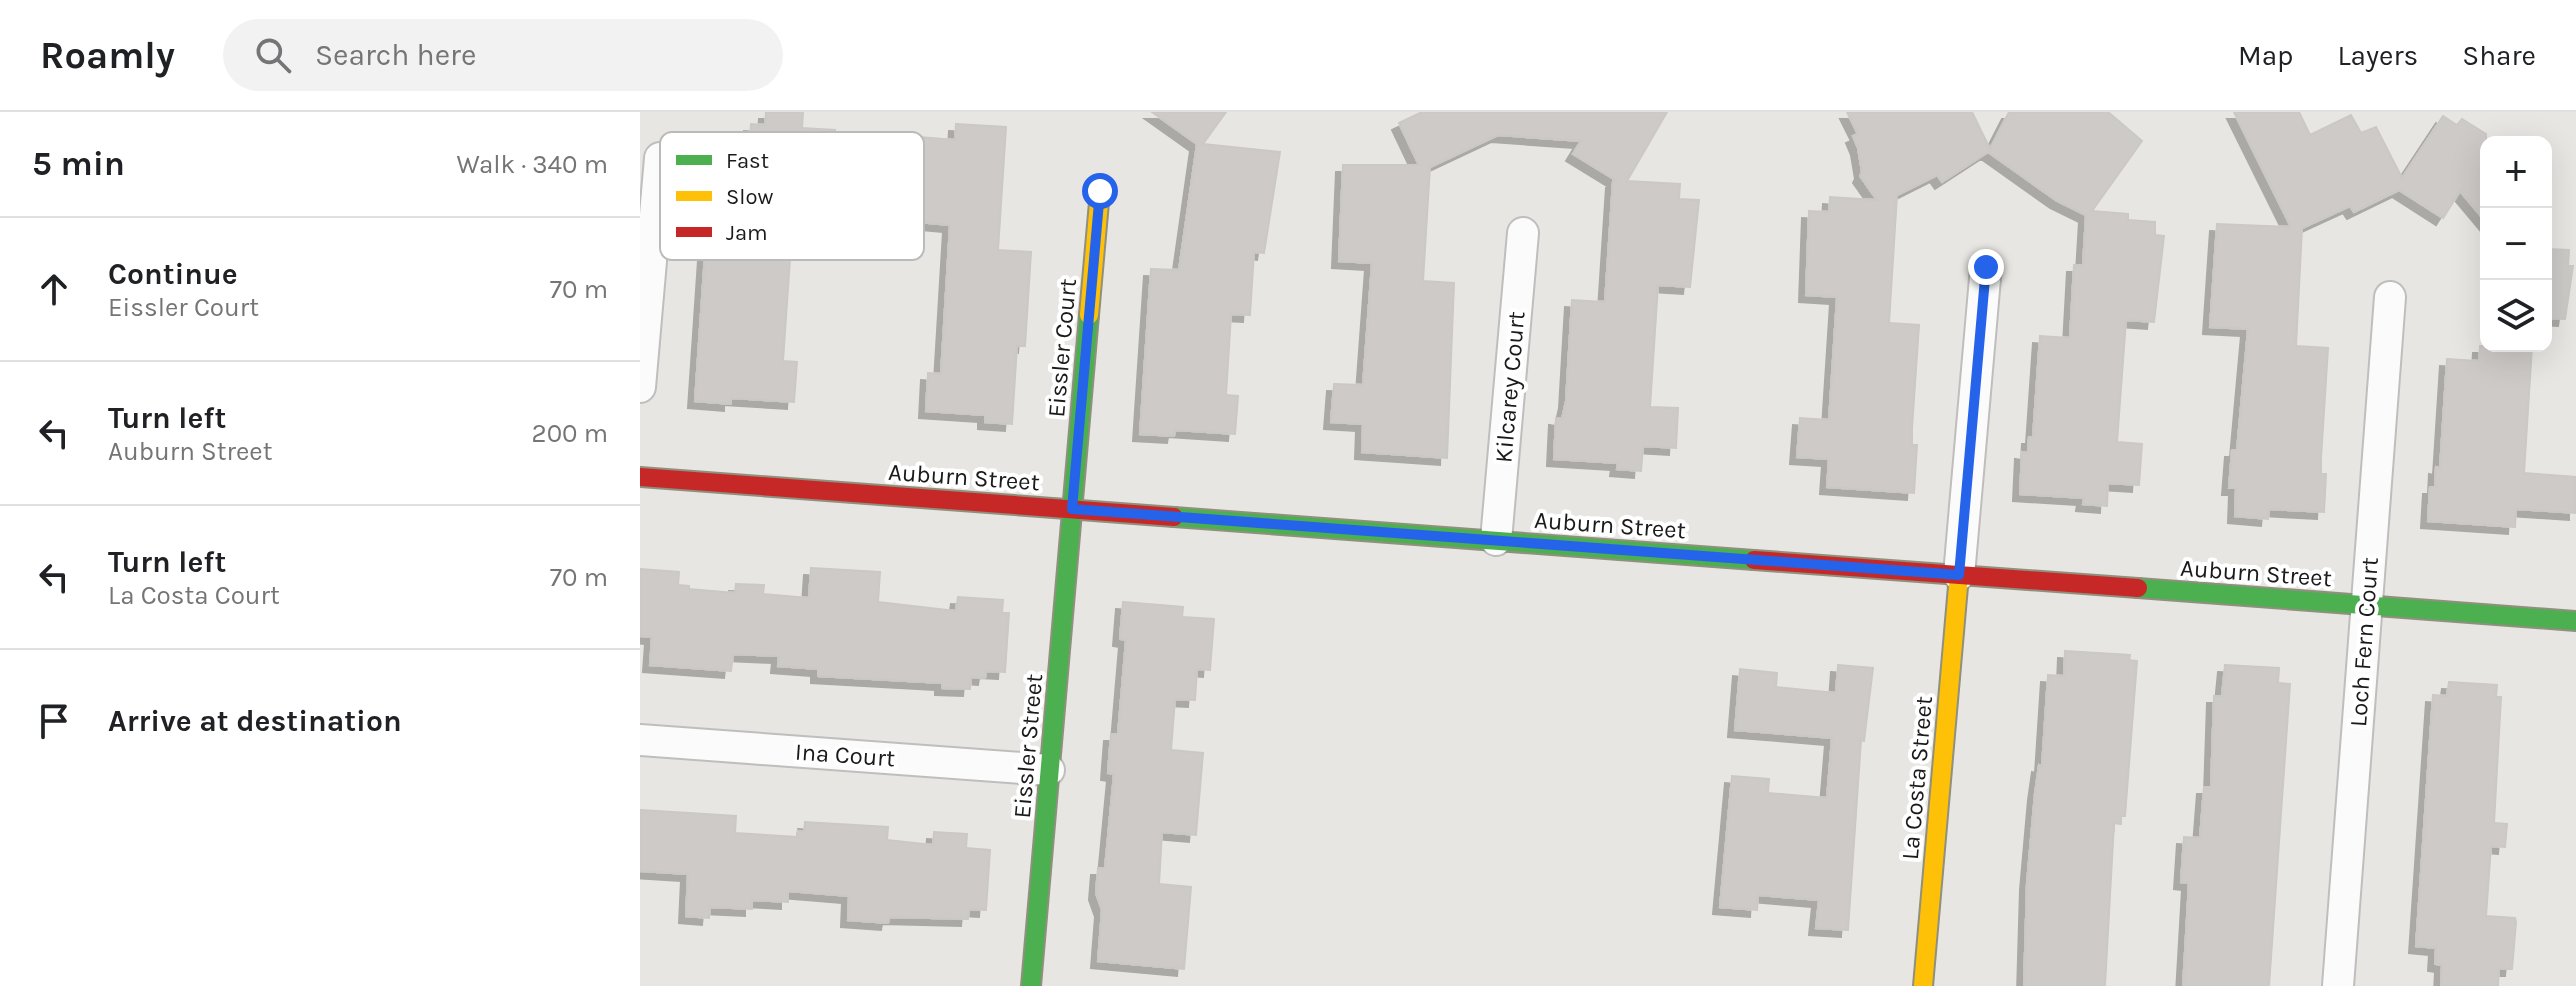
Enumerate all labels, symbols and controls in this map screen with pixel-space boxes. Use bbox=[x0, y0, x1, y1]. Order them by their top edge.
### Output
search box bbox=[223, 19, 783, 91]
text: Roamly bbox=[40, 33, 175, 78]
icon: search bbox=[251, 33, 295, 77]
text: Search here bbox=[315, 37, 476, 73]
text: Map bbox=[2238, 39, 2293, 72]
text: Layers bbox=[2337, 39, 2418, 72]
text: Share bbox=[2462, 39, 2536, 72]
legend bbox=[660, 132, 924, 260]
map controls bbox=[2480, 136, 2552, 352]
button: + bbox=[2480, 136, 2552, 208]
text: 5 min bbox=[32, 144, 125, 184]
text: Fast bbox=[726, 148, 769, 174]
text: Walk · 340 m bbox=[457, 149, 608, 180]
route start bbox=[1082, 173, 1118, 209]
text: Slow bbox=[726, 184, 773, 210]
button: − bbox=[2480, 208, 2552, 280]
text: Jam bbox=[726, 220, 768, 246]
route end bbox=[1968, 249, 2004, 285]
text: Continue bbox=[108, 256, 238, 292]
icon: ahead bbox=[32, 267, 76, 311]
text: 70 m bbox=[550, 274, 608, 305]
street label: Eissler Court bbox=[1042, 277, 1082, 419]
button: layers bbox=[2480, 280, 2552, 352]
text: Eissler Court bbox=[108, 292, 259, 323]
street label: Kilcarey Court bbox=[1489, 310, 1531, 464]
text: Turn left bbox=[108, 400, 226, 436]
icon: left bbox=[32, 411, 76, 455]
text: 200 m bbox=[532, 418, 608, 449]
text: Auburn Street bbox=[108, 436, 272, 467]
street label: Auburn Street bbox=[887, 458, 1041, 496]
street label: Auburn Street bbox=[1533, 506, 1687, 544]
text: Turn left bbox=[108, 544, 226, 580]
street label: Auburn Street bbox=[2179, 554, 2333, 592]
icon: left bbox=[32, 555, 76, 599]
street label: Loch Fern Court bbox=[2344, 556, 2384, 728]
text: 70 m bbox=[550, 562, 608, 593]
text: La Costa Court bbox=[108, 580, 280, 611]
street label: Eissler Street bbox=[1008, 672, 1048, 820]
street label: La Costa Street bbox=[1896, 695, 1938, 861]
icon: arrive bbox=[32, 699, 76, 743]
text: Arrive at destination bbox=[108, 703, 402, 739]
street label: Ina Court bbox=[794, 738, 896, 772]

